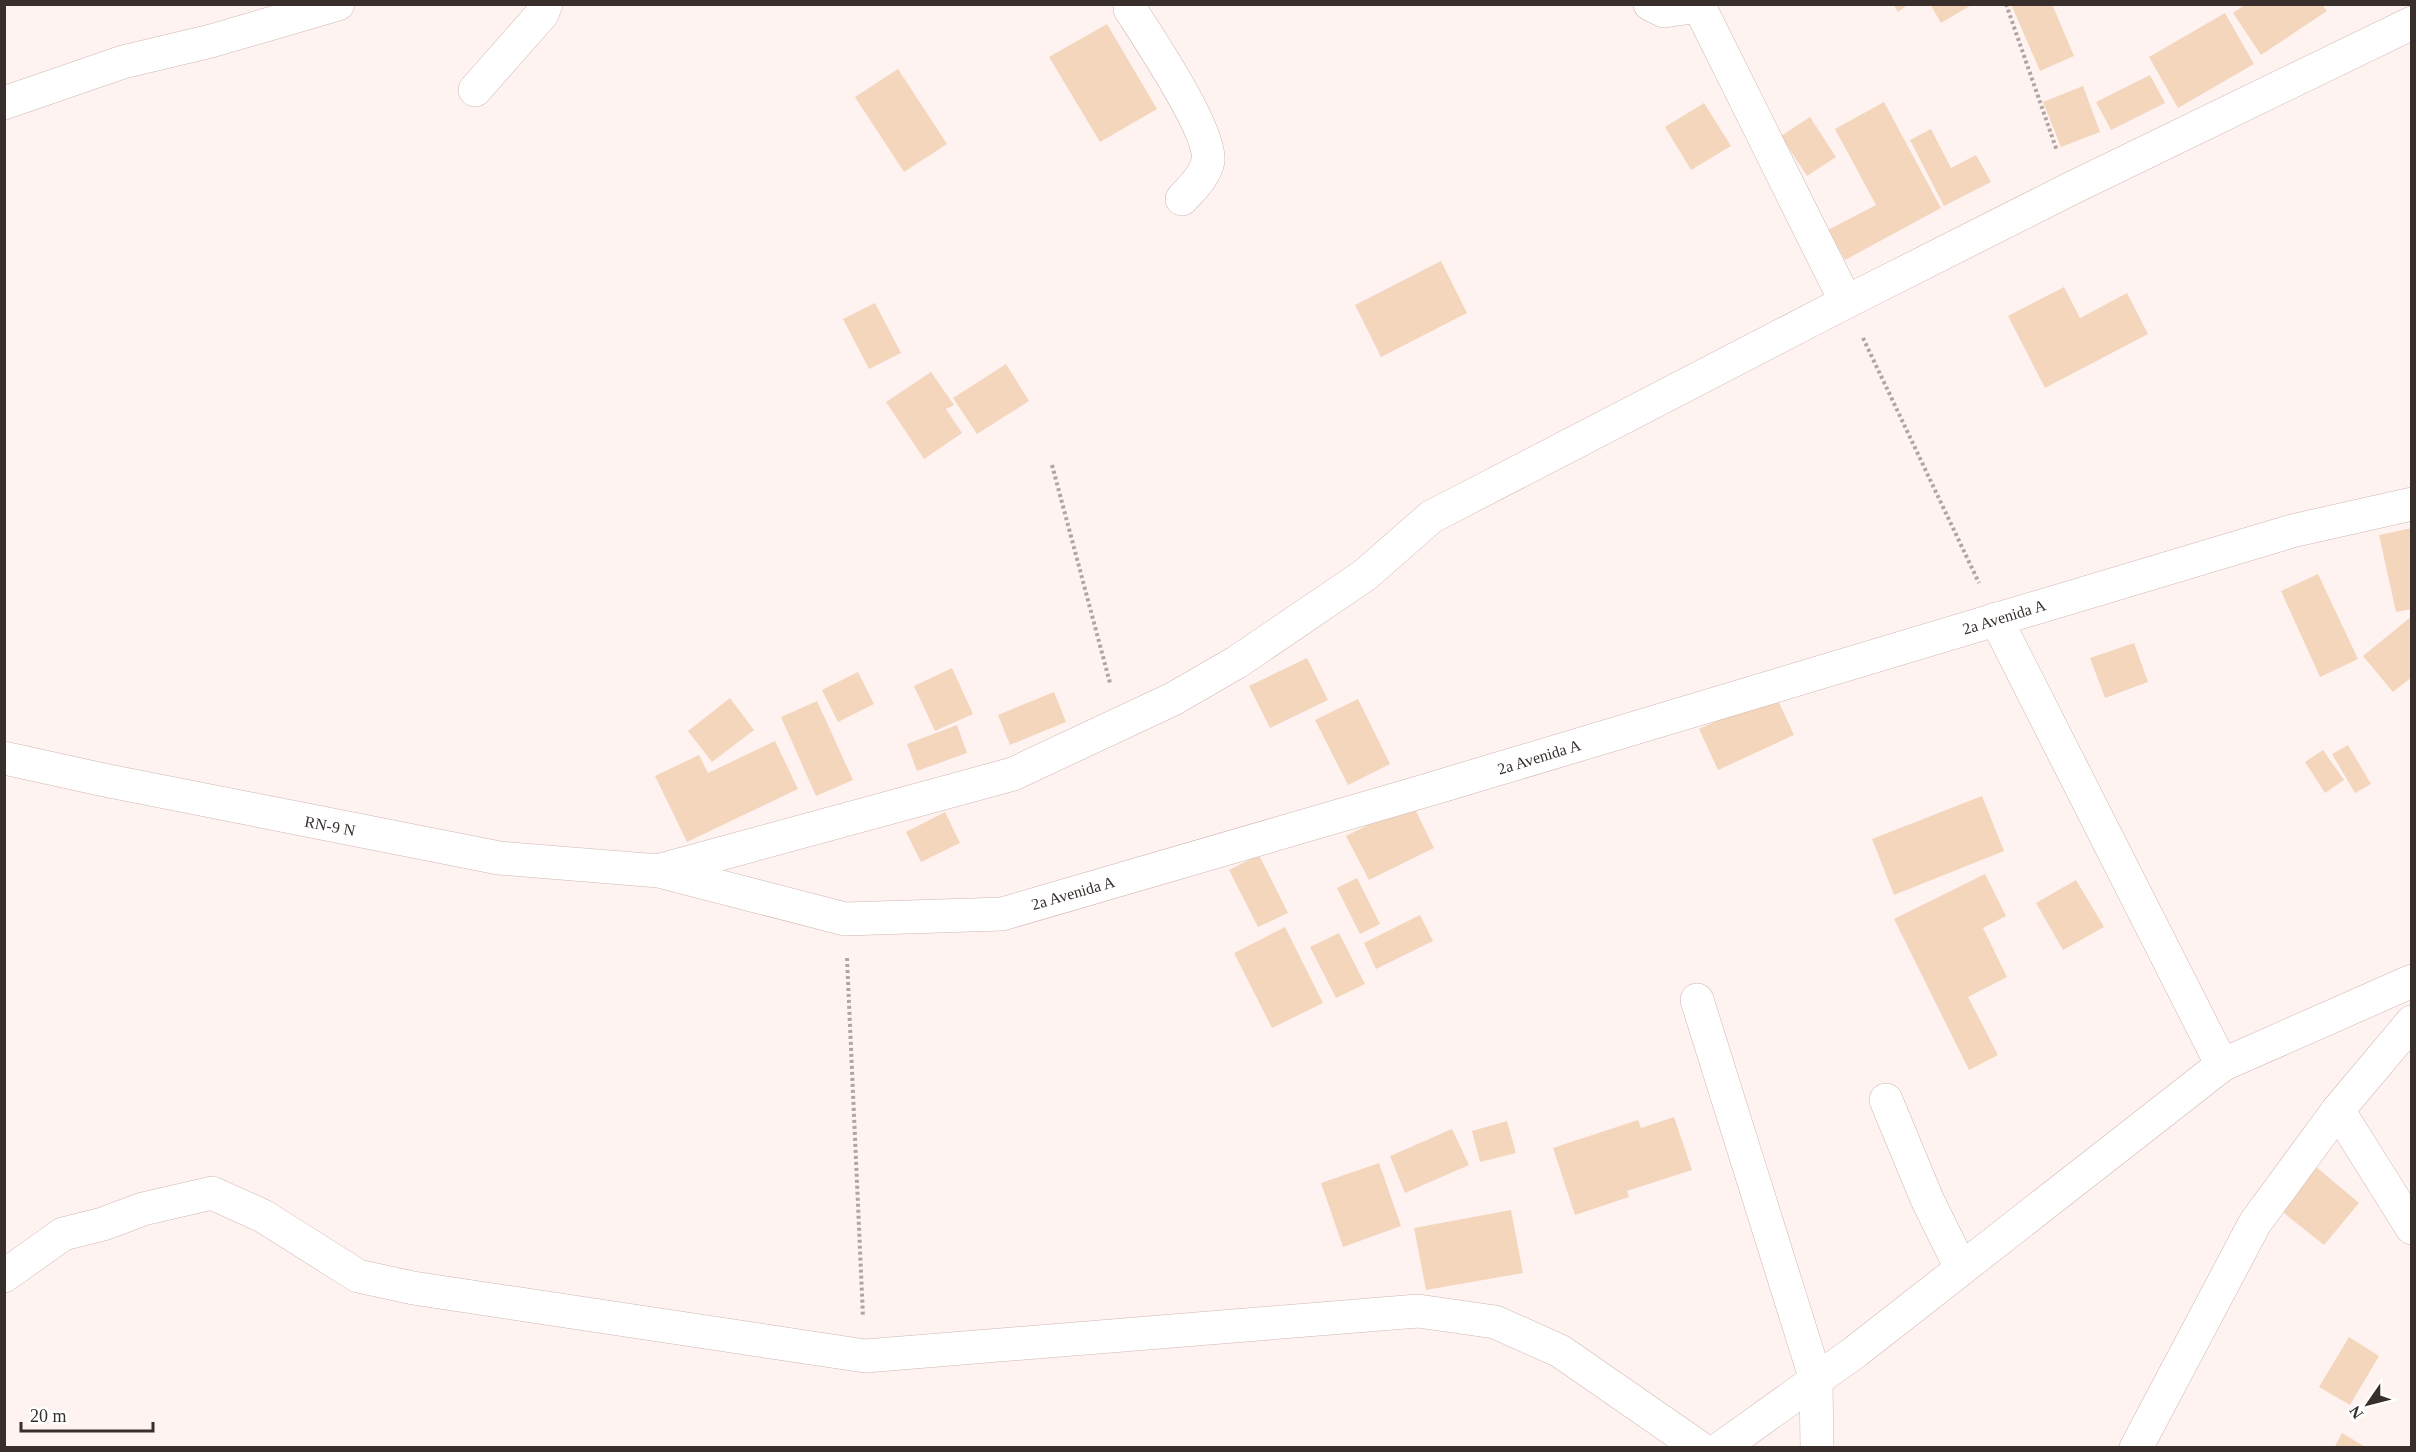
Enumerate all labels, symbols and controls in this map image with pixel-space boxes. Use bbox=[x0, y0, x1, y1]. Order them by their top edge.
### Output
street label: 2a Avenida A bbox=[1960, 596, 2048, 638]
street label: 2a Avenida A bbox=[1495, 736, 1583, 778]
street label: RN-9 N bbox=[303, 813, 357, 839]
street label: 2a Avenida A bbox=[1029, 873, 1117, 913]
north arrow bbox=[2338, 1374, 2398, 1434]
scale bar bbox=[21, 1395, 153, 1433]
text: N bbox=[2346, 1402, 2366, 1422]
text: 20 m bbox=[30, 1406, 67, 1426]

